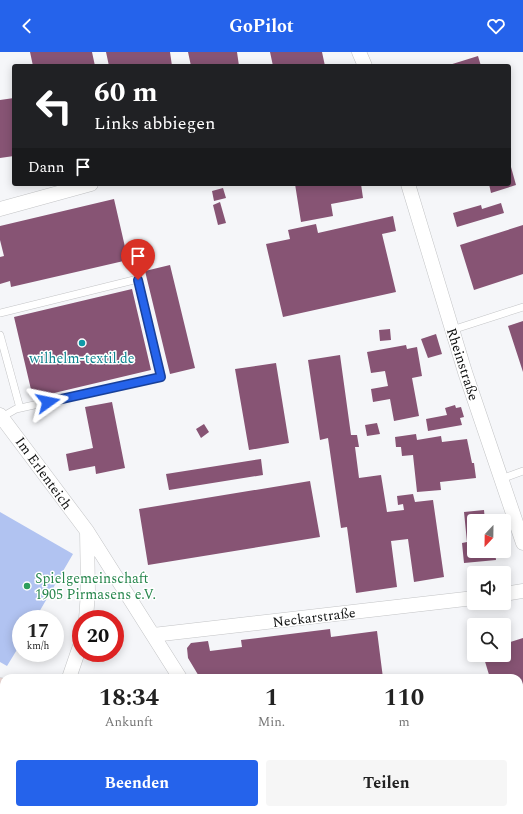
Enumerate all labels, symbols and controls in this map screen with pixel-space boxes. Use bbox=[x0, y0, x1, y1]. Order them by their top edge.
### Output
text: GoPilot bbox=[229, 13, 294, 40]
icon: back bbox=[16, 15, 38, 37]
icon: heart bbox=[485, 15, 507, 37]
text: 60 m bbox=[94, 71, 158, 114]
icon: left bbox=[28, 80, 80, 132]
text: Links abbiegen bbox=[94, 110, 215, 137]
text: Dann bbox=[28, 156, 64, 179]
icon: arrive bbox=[72, 156, 94, 178]
pin bbox=[121, 239, 155, 280]
icon: arrive bbox=[127, 245, 149, 267]
street label: Rheinstraße bbox=[441, 325, 484, 403]
marker: wilhelm-textil.de bbox=[77, 338, 87, 348]
place label: wilhelm-textil.de bbox=[28, 348, 135, 369]
position arrow bbox=[27, 381, 69, 423]
street label: Im Erlenteich bbox=[10, 432, 77, 514]
north arrow bbox=[467, 514, 511, 558]
map controls bbox=[467, 514, 511, 662]
button: sound bbox=[467, 566, 511, 610]
place label: Spielgemeinschaft 1905 Pirmasens e.V. bbox=[35, 568, 156, 605]
marker: Spielgemeinschaft 1905 Pirmasens e.V. bbox=[22, 581, 32, 591]
street label: Neckarstraße bbox=[271, 602, 357, 633]
speed limit sign: 20 bbox=[72, 610, 124, 662]
text: 17 bbox=[27, 616, 49, 646]
button: search bbox=[467, 618, 511, 662]
text: km/h bbox=[27, 638, 49, 654]
text: 18:34 bbox=[99, 680, 159, 716]
text: 1 bbox=[265, 680, 278, 716]
text: 110 bbox=[384, 680, 424, 716]
text: Ankunft bbox=[105, 712, 153, 732]
text: Min. bbox=[258, 712, 285, 732]
text: m bbox=[398, 712, 410, 732]
button: Beenden bbox=[16, 760, 258, 806]
button: Teilen bbox=[266, 760, 507, 806]

